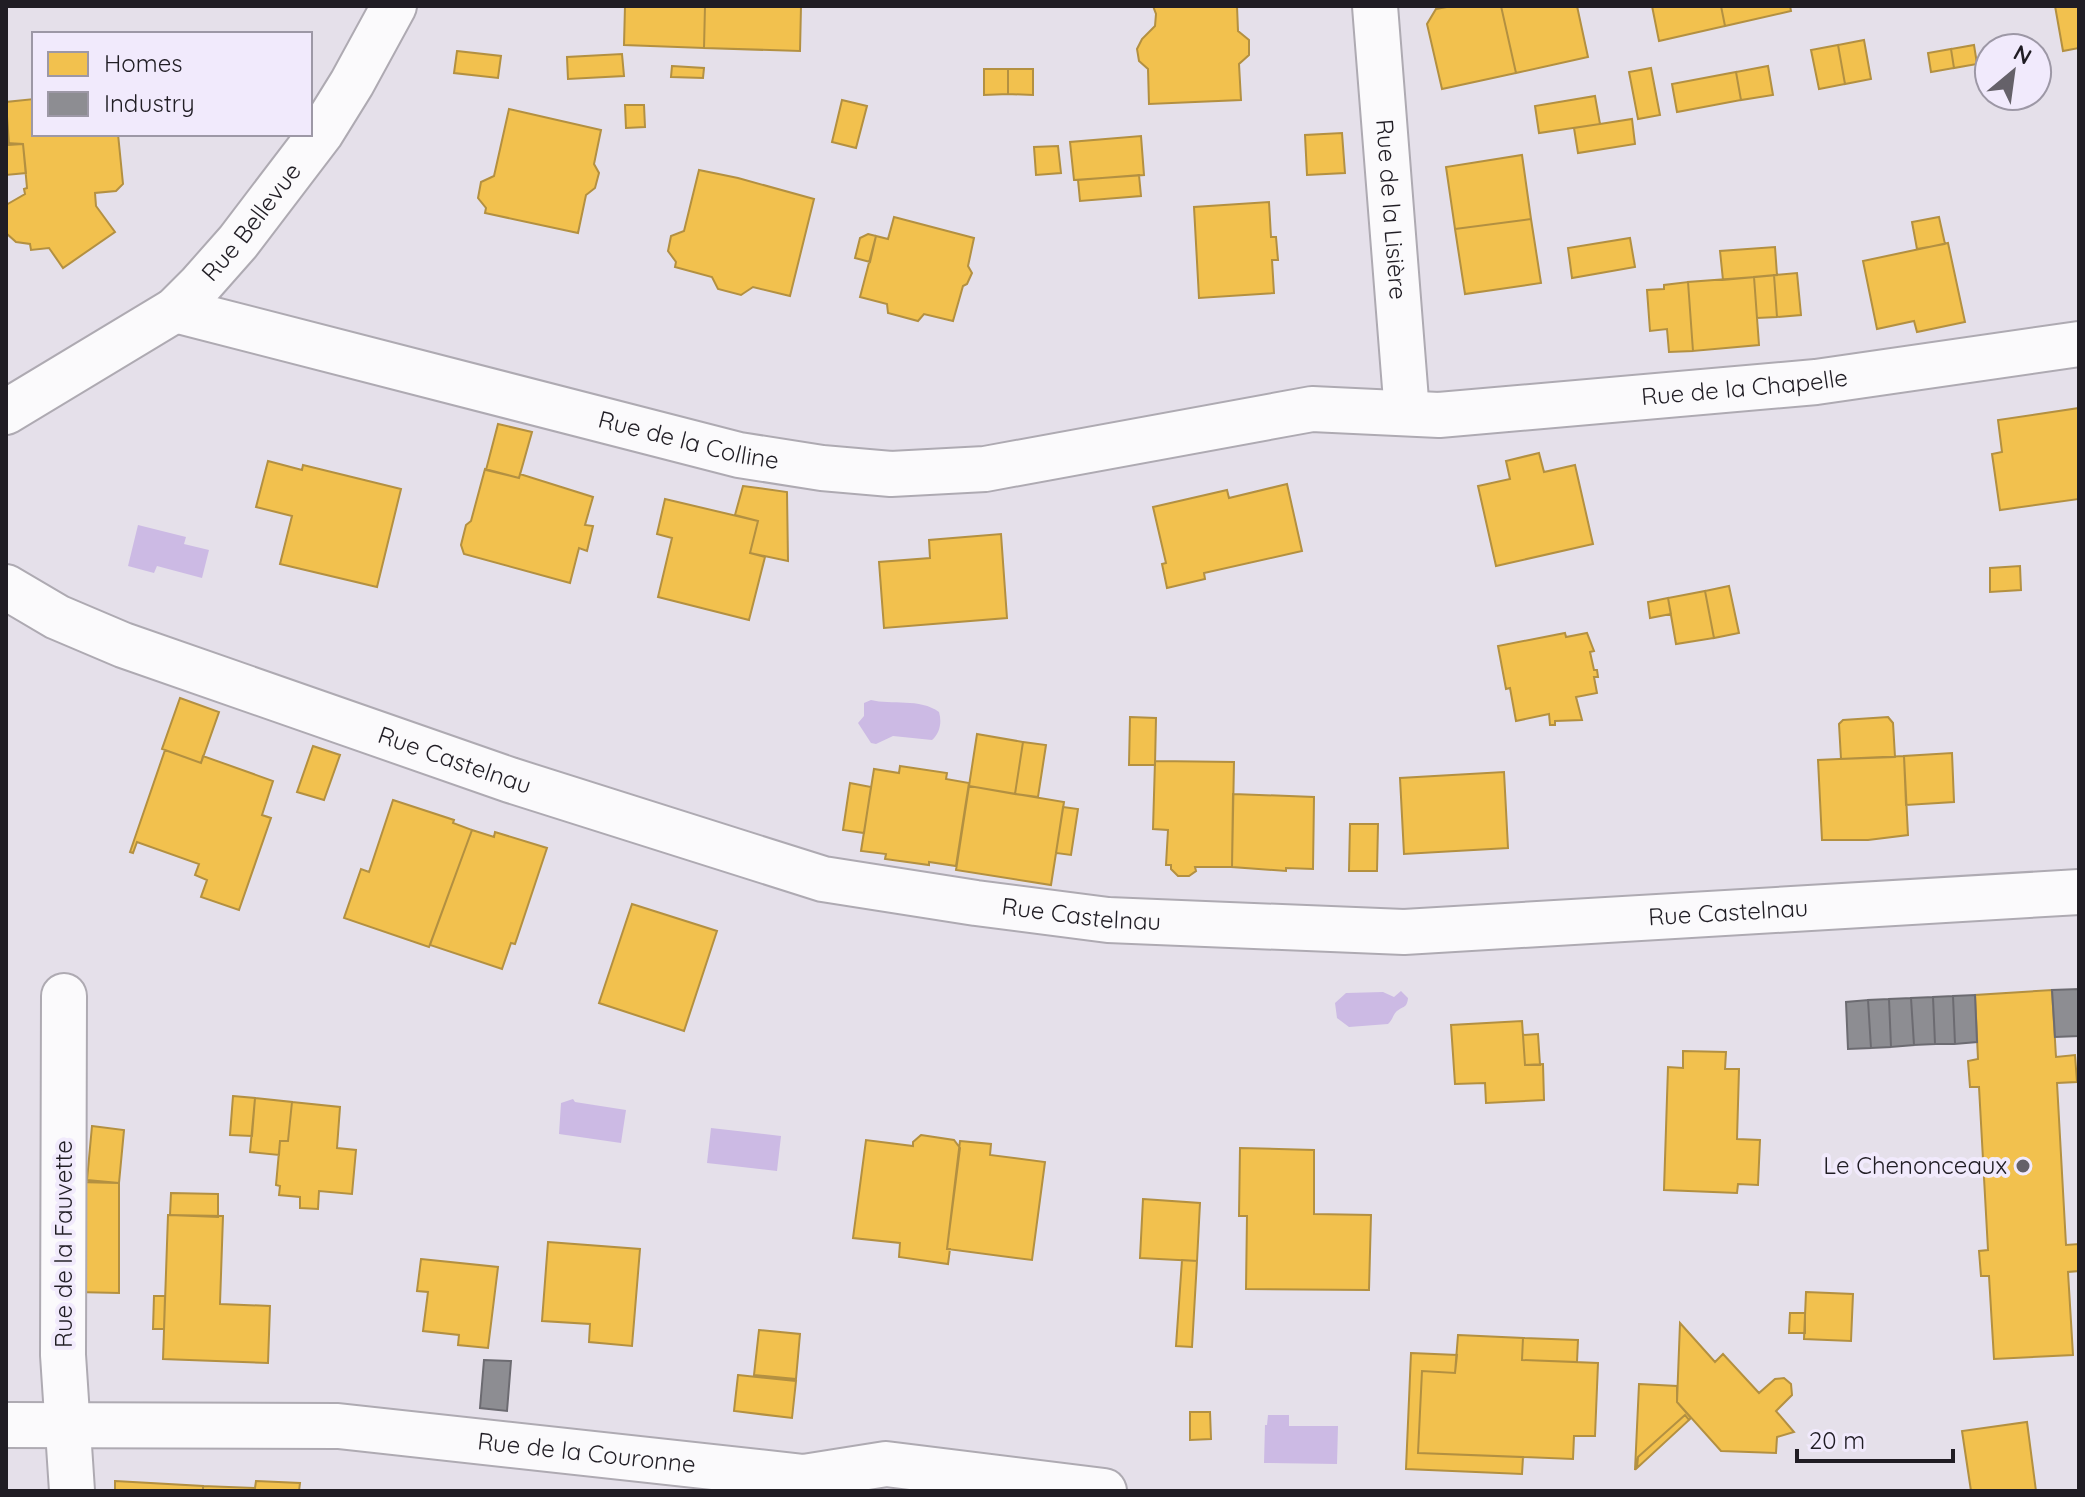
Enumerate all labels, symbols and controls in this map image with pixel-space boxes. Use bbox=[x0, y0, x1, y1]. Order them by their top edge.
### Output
legend bbox=[32, 32, 312, 136]
north arrow bbox=[1973, 32, 2053, 112]
text: N bbox=[2009, 38, 2037, 71]
text: Homes bbox=[104, 48, 182, 78]
text: Industry bbox=[104, 88, 195, 118]
street label: Rue de la Lisière bbox=[1370, 118, 1414, 301]
street label: Rue Bellevue bbox=[194, 156, 307, 287]
street label: Rue de la Chapelle bbox=[1640, 362, 1850, 411]
street label: Rue de la Colline bbox=[595, 403, 781, 475]
street label: Rue Castelnau bbox=[374, 719, 535, 800]
street label: Rue Castelnau bbox=[1000, 890, 1162, 936]
street label: Rue Castelnau bbox=[1647, 892, 1809, 931]
street label: Rue de la Fauvette bbox=[48, 1140, 78, 1348]
place label: Le Chenonceaux bbox=[1823, 1150, 2007, 1180]
marker: Le Chenonceaux bbox=[2014, 1157, 2032, 1175]
scale bar bbox=[1797, 1413, 1953, 1463]
street label: Rue de la Couronne bbox=[476, 1425, 697, 1479]
text: 20 m bbox=[1809, 1425, 1865, 1455]

